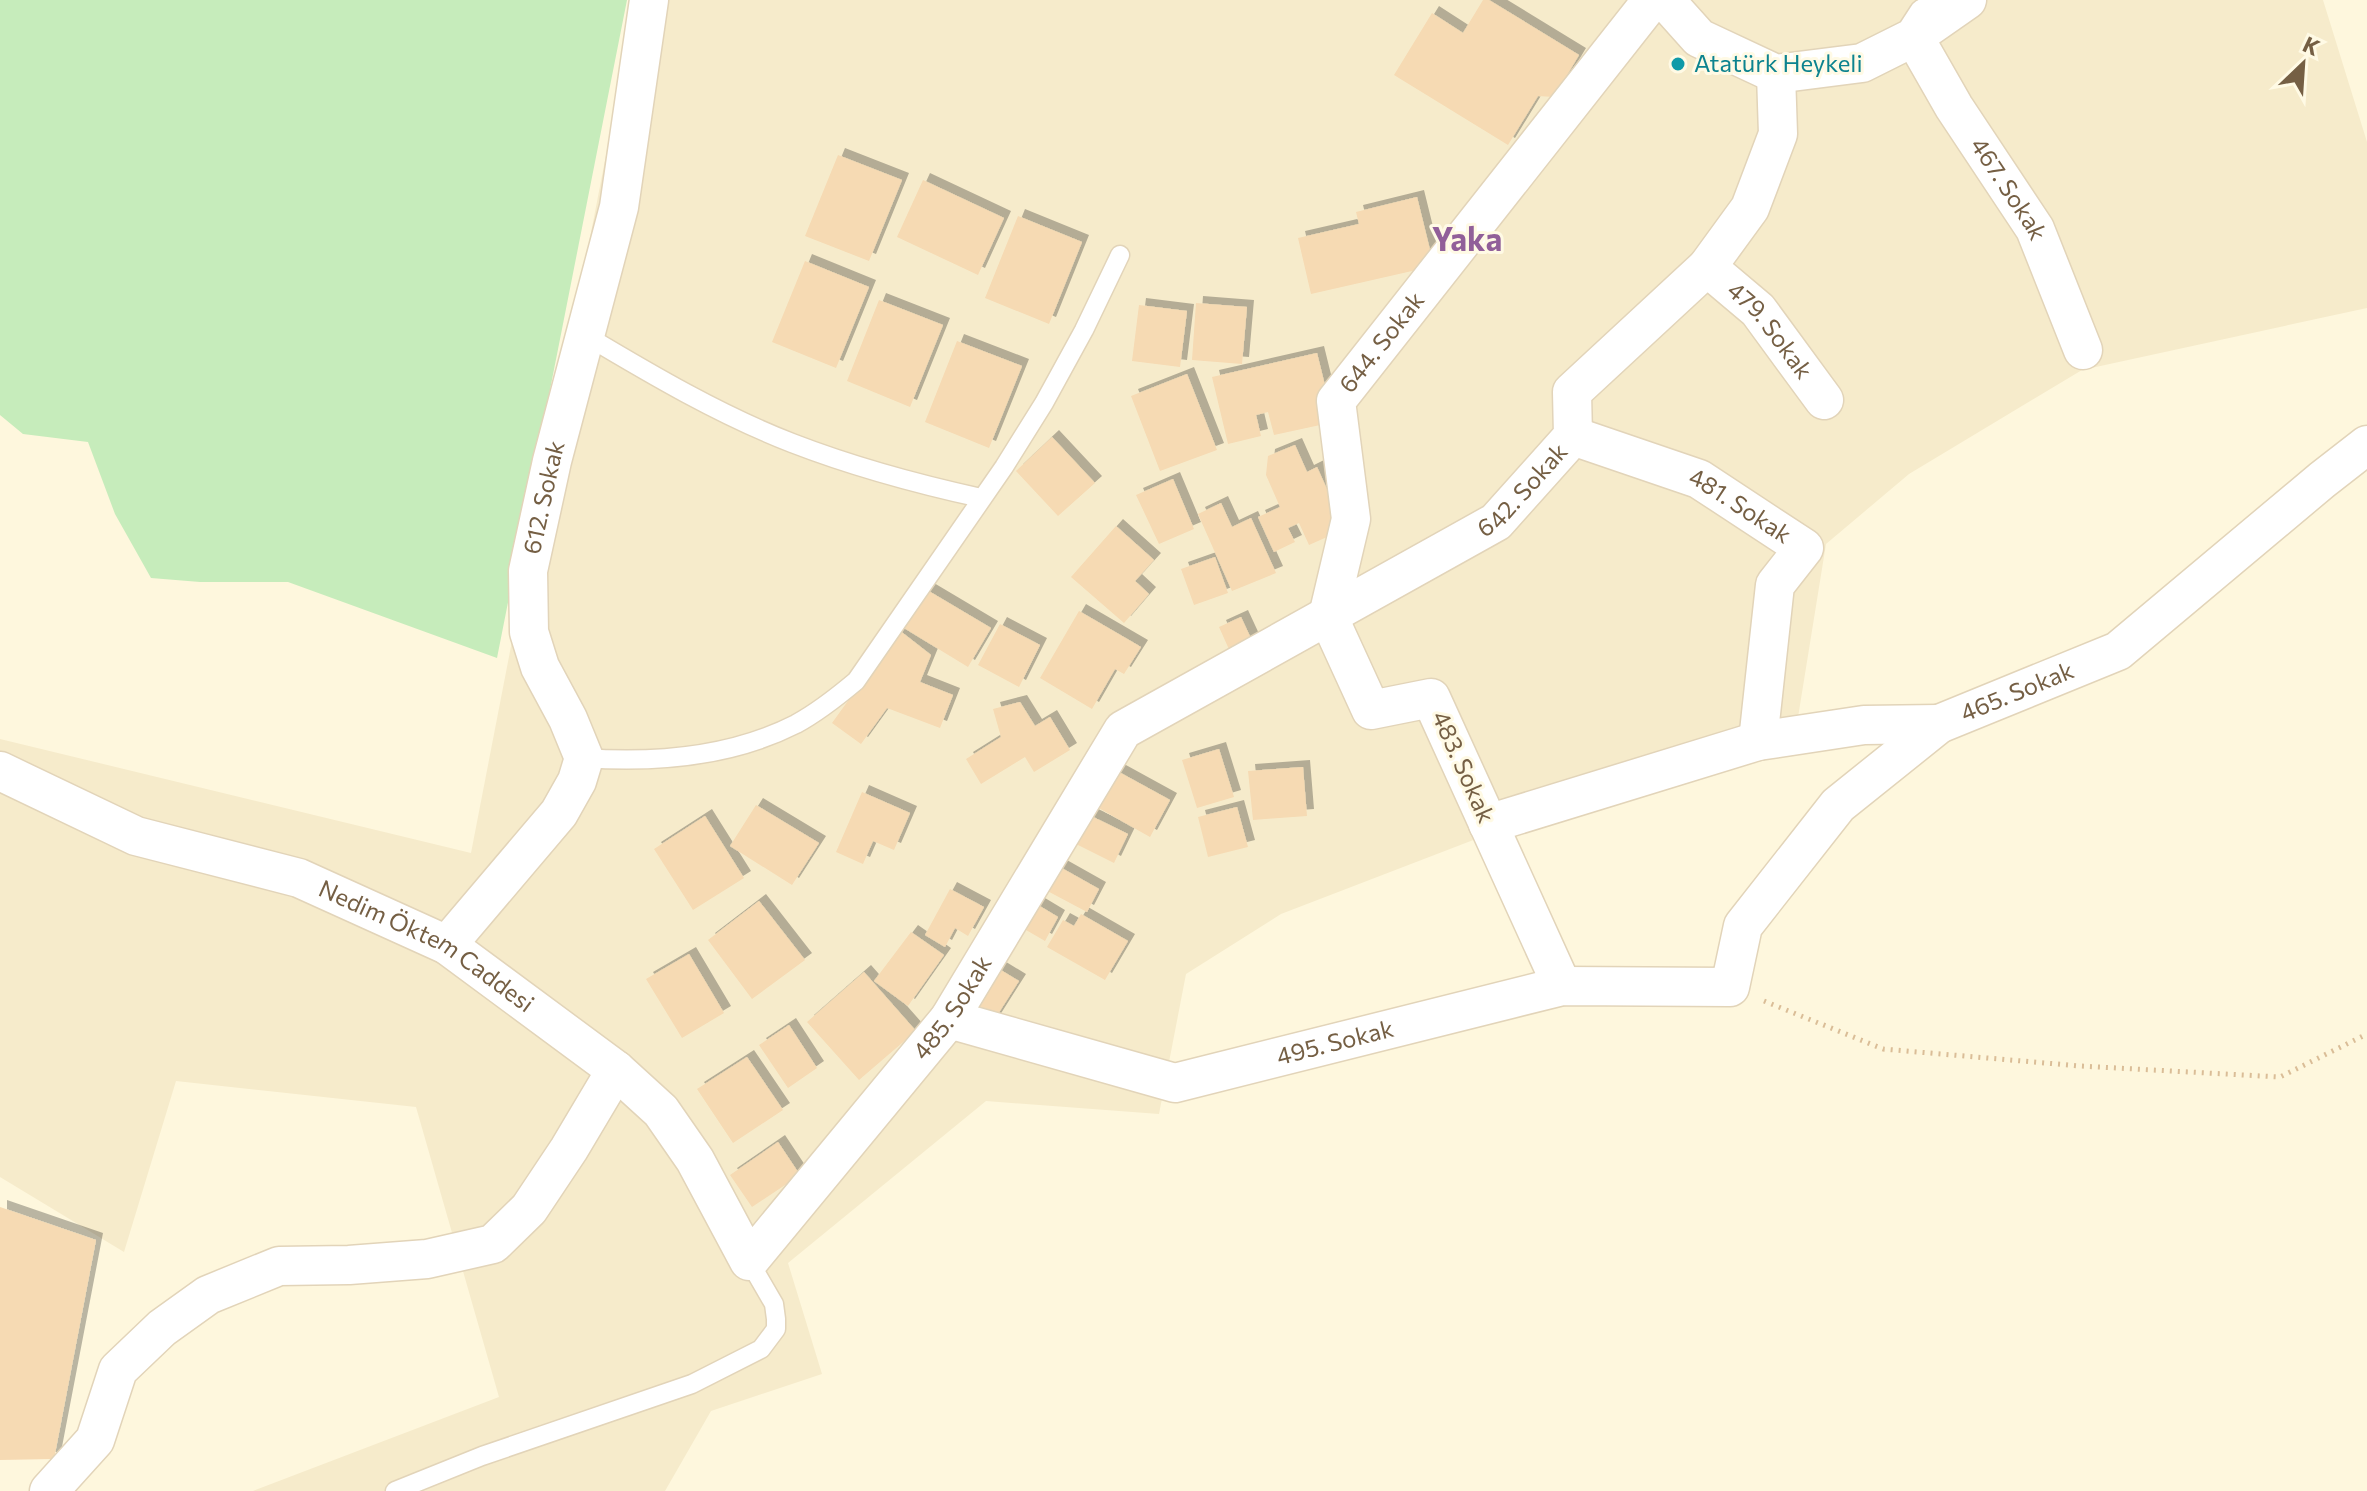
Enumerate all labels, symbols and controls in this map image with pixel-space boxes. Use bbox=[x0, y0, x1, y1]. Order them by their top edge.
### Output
north arrow bbox=[2263, 24, 2343, 104]
text: K bbox=[2299, 30, 2324, 61]
place label: Atatürk Heykeli bbox=[1694, 48, 1863, 77]
marker: Atatürk Heykeli bbox=[1669, 55, 1687, 73]
street label: 467. Sokak bbox=[1965, 132, 2054, 244]
district label: Yaka bbox=[1432, 218, 1502, 258]
street label: 479. Sokak bbox=[1722, 275, 1820, 384]
street label: 644. Sokak bbox=[1332, 285, 1430, 398]
street label: 642. Sokak bbox=[1472, 436, 1573, 542]
street label: 612. Sokak bbox=[516, 437, 570, 557]
street label: 481. Sokak bbox=[1686, 461, 1797, 549]
street label: 465. Sokak bbox=[1956, 655, 2078, 727]
street label: 483. Sokak bbox=[1427, 706, 1502, 827]
street label: Nedim Öktem Caddesi bbox=[315, 873, 540, 1017]
street label: 485. Sokak bbox=[906, 950, 997, 1065]
street label: 495. Sokak bbox=[1273, 1013, 1396, 1070]

